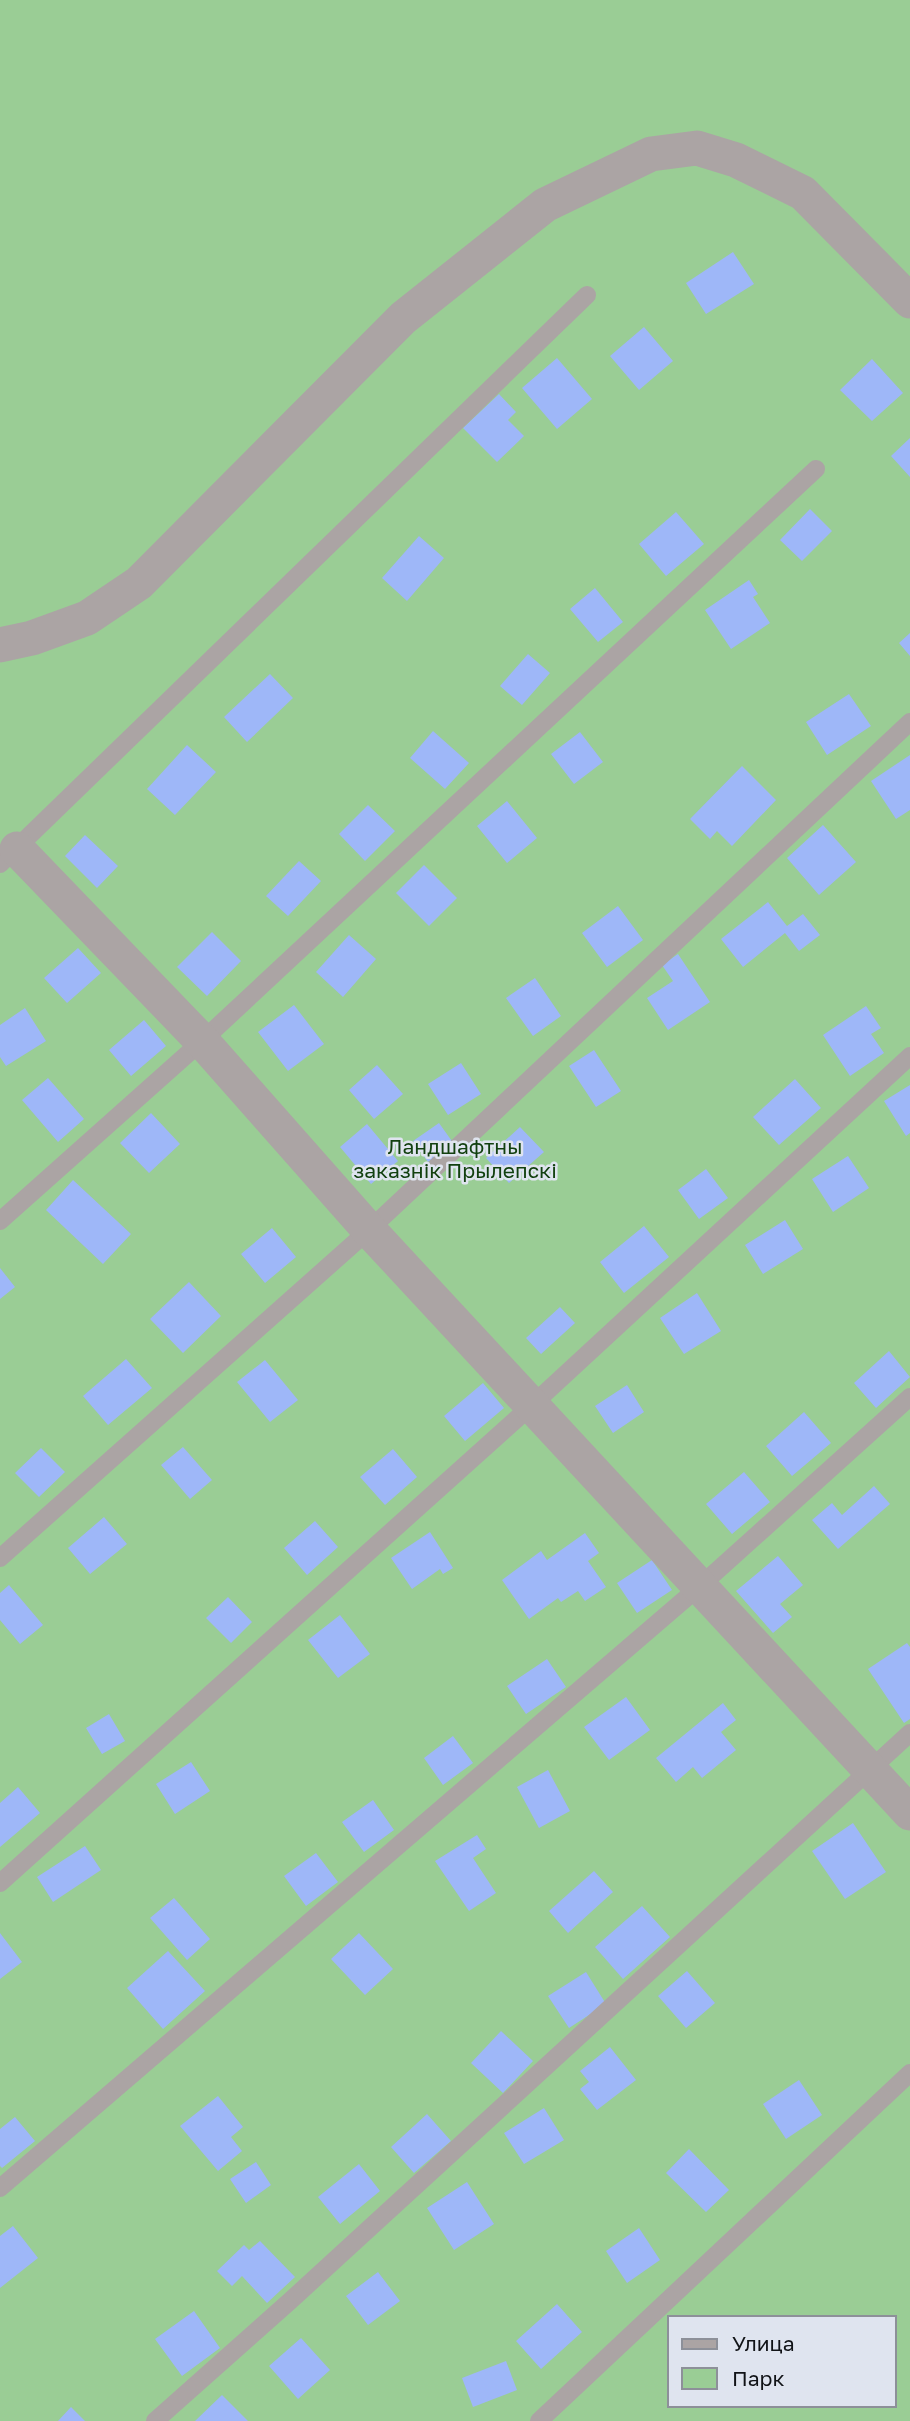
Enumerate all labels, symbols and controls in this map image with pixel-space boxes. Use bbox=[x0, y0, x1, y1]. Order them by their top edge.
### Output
park label: Ландшафтны заказнік Прылепскі bbox=[353, 1133, 557, 1183]
legend bbox=[668, 2316, 896, 2407]
text: Улица bbox=[732, 2330, 795, 2356]
text: Парк bbox=[732, 2365, 785, 2391]

